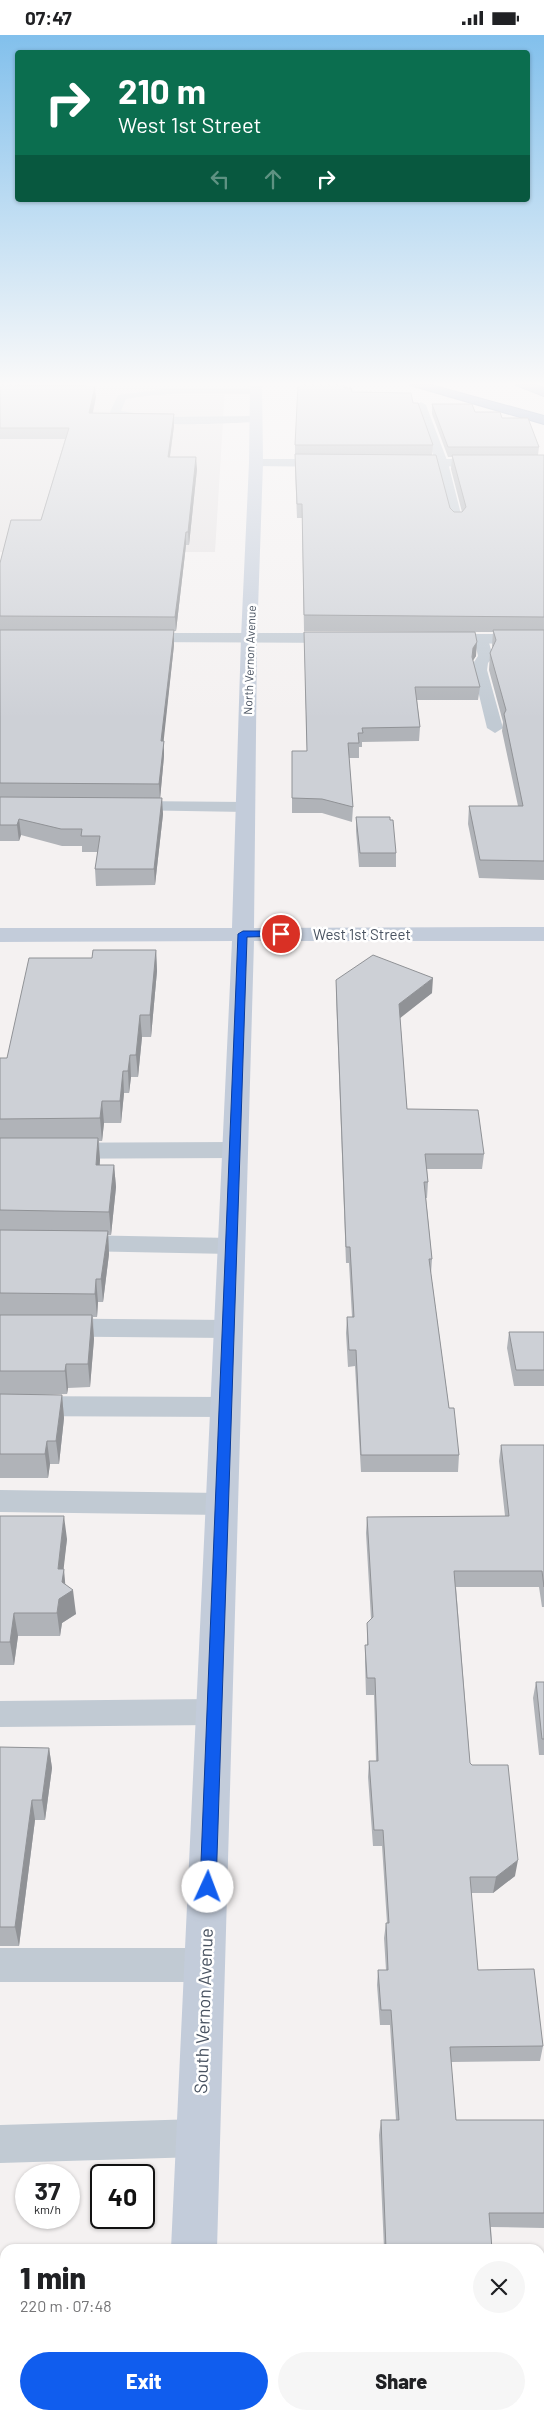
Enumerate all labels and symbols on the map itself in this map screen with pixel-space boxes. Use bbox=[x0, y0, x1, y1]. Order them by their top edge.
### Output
street label: North Vernon Avenue bbox=[240, 605, 258, 715]
pin bbox=[260, 913, 302, 955]
street label: West 1st Street bbox=[313, 925, 411, 943]
position arrow bbox=[181, 1860, 233, 1912]
street label: South Vernon Avenue bbox=[189, 1928, 217, 2094]
speed limit sign: 40 bbox=[90, 2164, 155, 2229]

